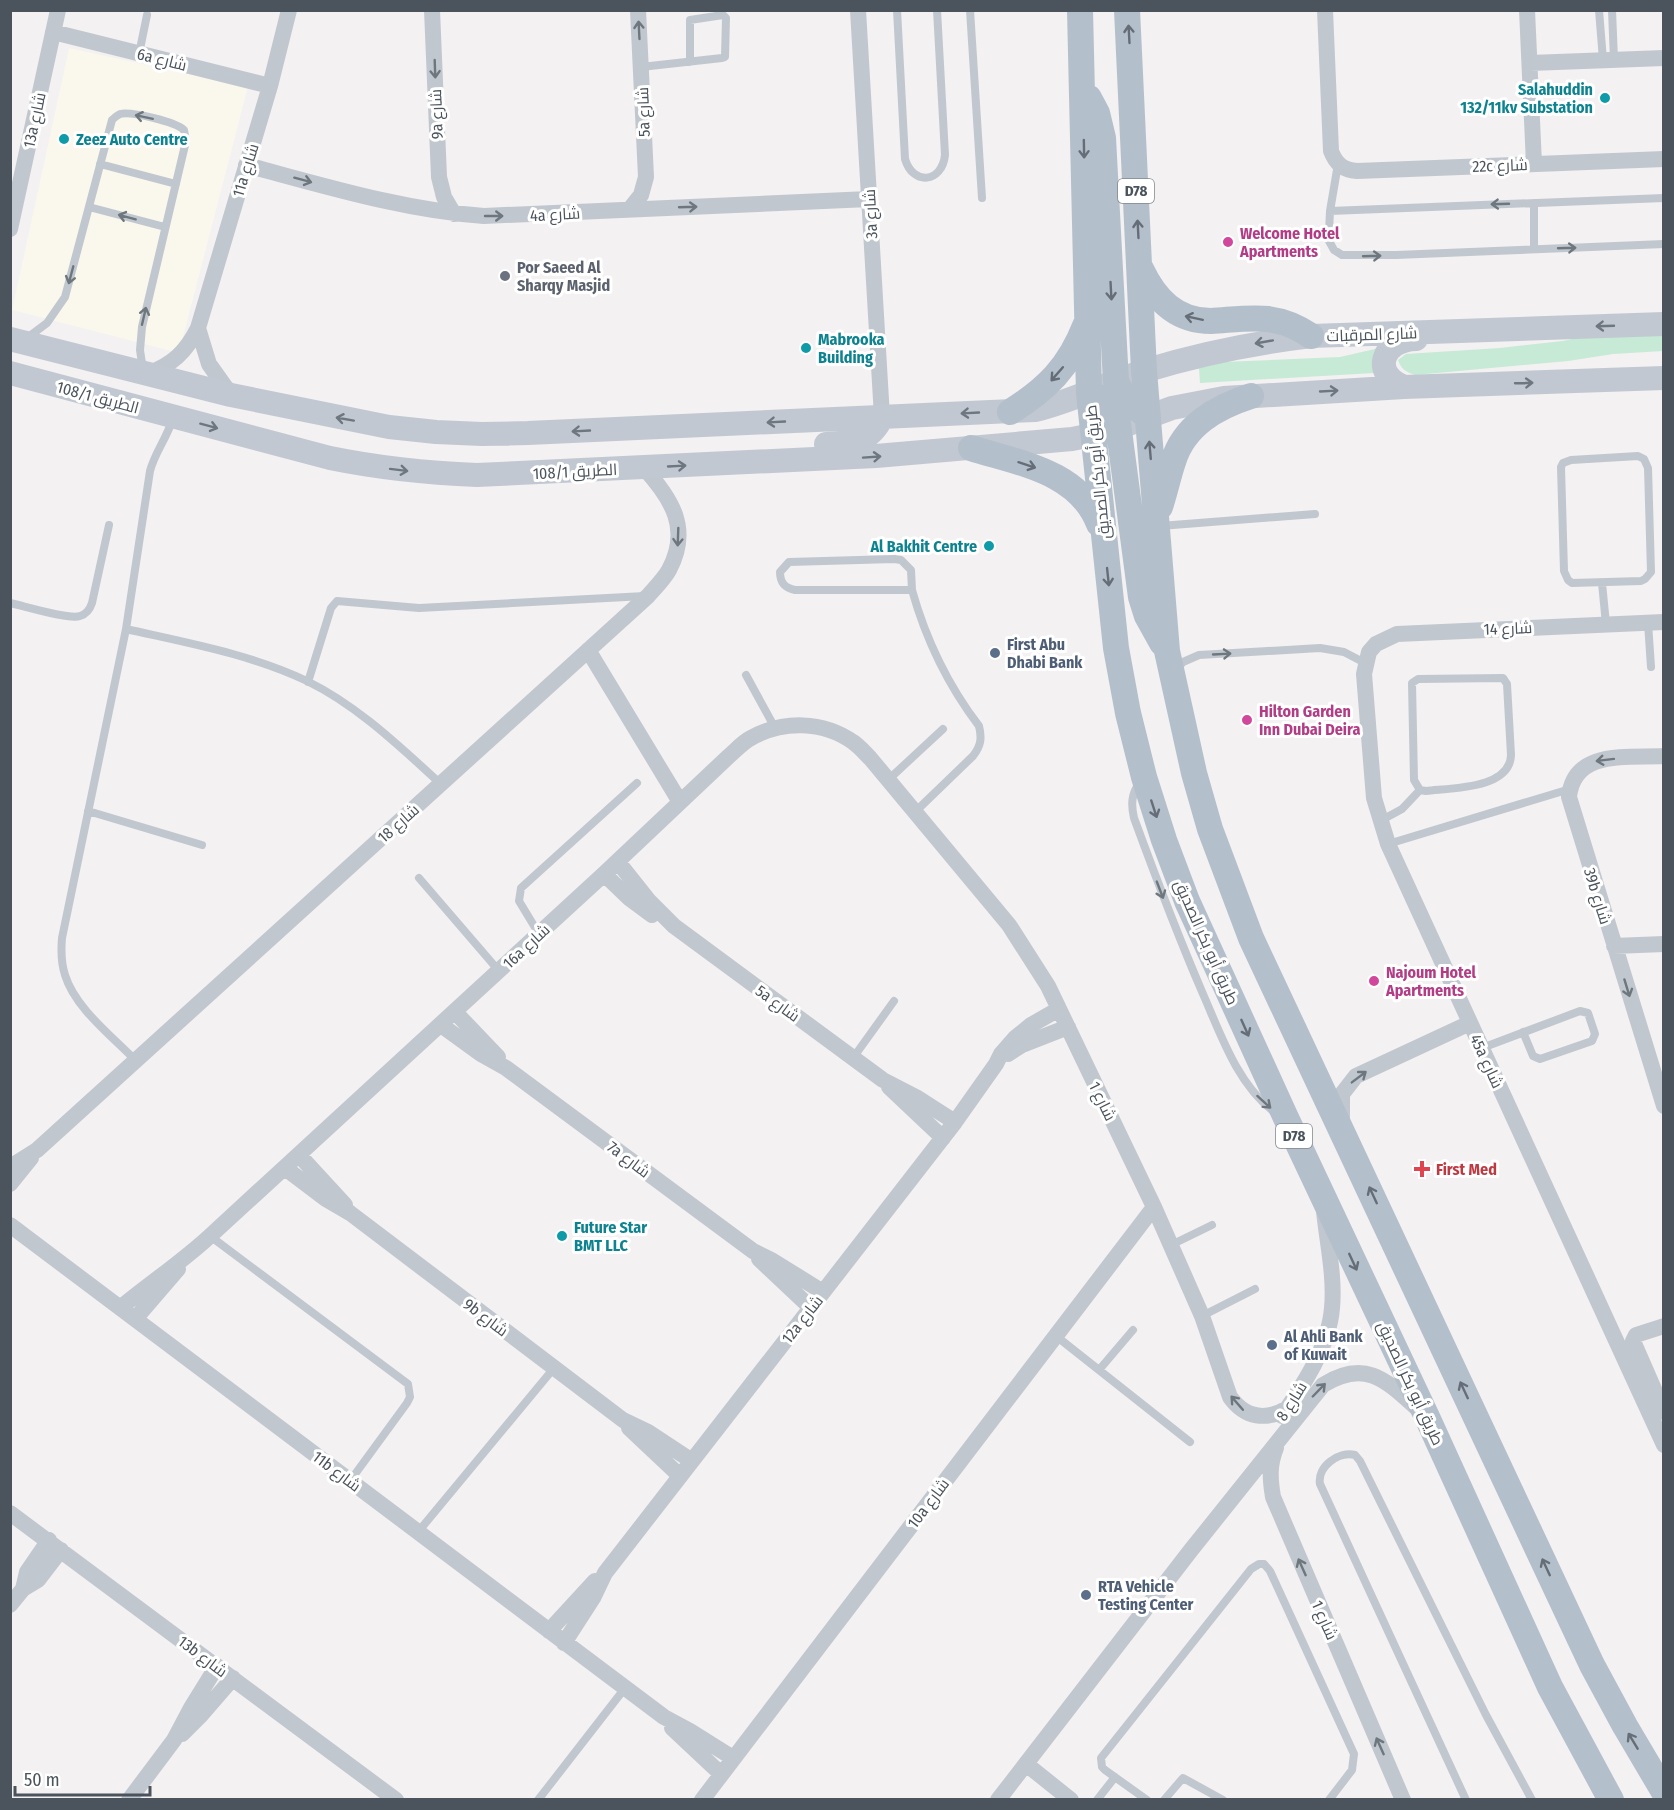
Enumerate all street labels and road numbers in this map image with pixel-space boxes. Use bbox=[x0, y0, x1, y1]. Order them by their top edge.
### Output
street label: 6a شارع bbox=[135, 44, 189, 77]
street label: 5a شارع bbox=[633, 87, 656, 137]
street label: 9a شارع bbox=[426, 88, 449, 139]
street label: 13a شارع bbox=[19, 91, 52, 150]
street label: 11a شارع bbox=[228, 141, 264, 200]
street label: 22c شارع bbox=[1472, 155, 1528, 178]
road number: D78 bbox=[1118, 179, 1154, 203]
street label: 3a شارع bbox=[860, 188, 883, 239]
street label: 4a شارع bbox=[529, 204, 581, 227]
street label: شارع المرقبات bbox=[1326, 323, 1418, 348]
street label: 108/1 الطريق bbox=[54, 377, 141, 419]
street label: طريق أبو بكر الصديق bbox=[1081, 404, 1115, 540]
street label: 108/1 الطريق bbox=[532, 460, 618, 484]
street label: شارع 14 bbox=[1483, 618, 1533, 641]
street label: شارع 18 bbox=[374, 800, 424, 848]
street label: 39b شارع bbox=[1578, 866, 1615, 927]
street label: طريق أبو بكر الصديق bbox=[1170, 877, 1243, 1008]
street label: 16a شارع bbox=[499, 920, 555, 974]
street label: 5a شارع bbox=[751, 981, 803, 1027]
street label: 45a شارع bbox=[1464, 1031, 1507, 1092]
street label: شارع 1 bbox=[1083, 1079, 1120, 1125]
road number: D78 bbox=[1276, 1124, 1312, 1148]
street label: 7a شارع bbox=[602, 1137, 654, 1183]
street label: 12a شارع bbox=[778, 1291, 829, 1348]
street label: 9b شارع bbox=[458, 1294, 512, 1342]
street label: طريق أبو بكر الصديق bbox=[1373, 1318, 1448, 1449]
street label: شارع 8 bbox=[1272, 1378, 1313, 1425]
street label: 11b شارع bbox=[308, 1447, 365, 1497]
street label: 10a شارع bbox=[904, 1475, 955, 1533]
street label: شارع 1 bbox=[1306, 1598, 1342, 1644]
street label: 13b شارع bbox=[173, 1632, 231, 1683]

